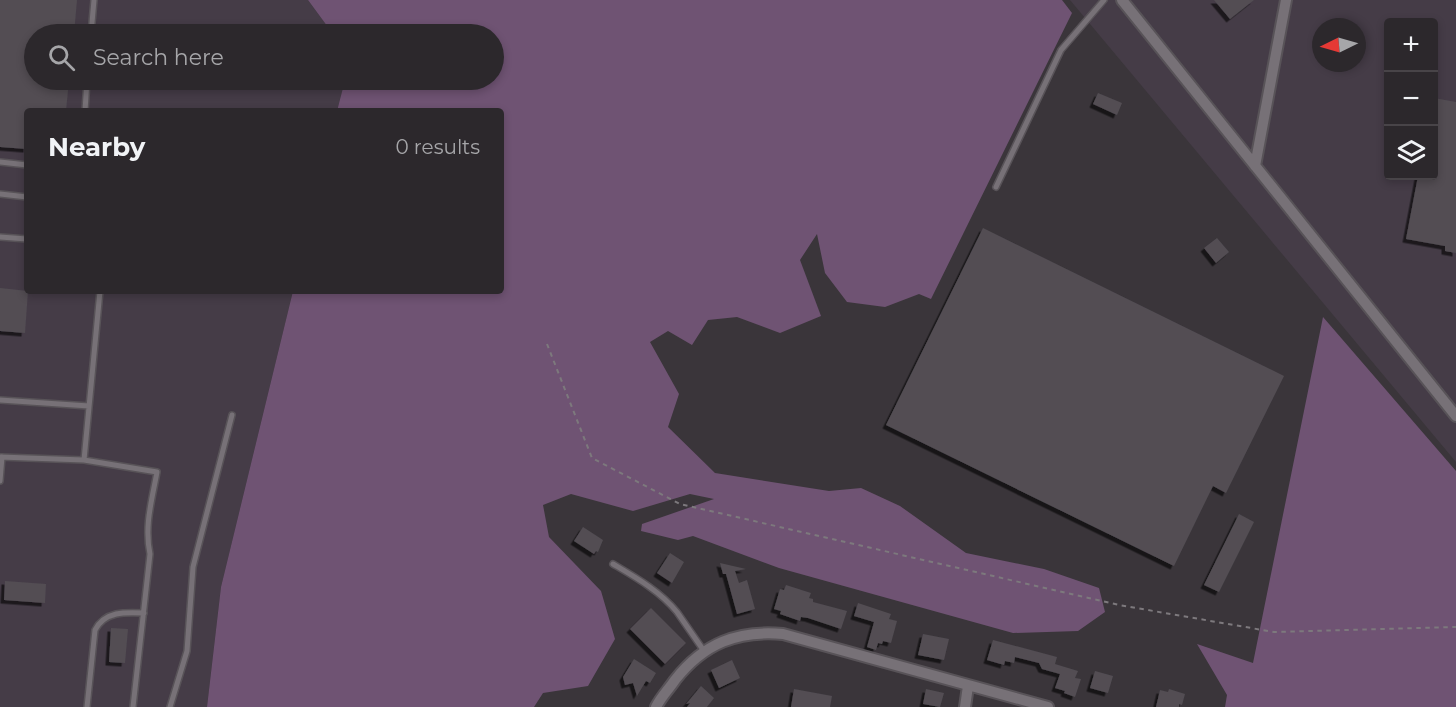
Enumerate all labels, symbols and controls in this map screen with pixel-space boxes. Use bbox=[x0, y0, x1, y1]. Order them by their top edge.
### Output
north arrow bbox=[1312, 18, 1366, 72]
map controls bbox=[1384, 18, 1438, 180]
button: + bbox=[1384, 18, 1438, 72]
search box bbox=[24, 24, 504, 90]
icon: search bbox=[45, 41, 78, 74]
text: Search here bbox=[93, 44, 224, 71]
button: − bbox=[1384, 72, 1438, 126]
button: layers bbox=[1384, 126, 1438, 180]
text: Nearby bbox=[48, 131, 145, 163]
text: 0 results bbox=[395, 135, 480, 159]

